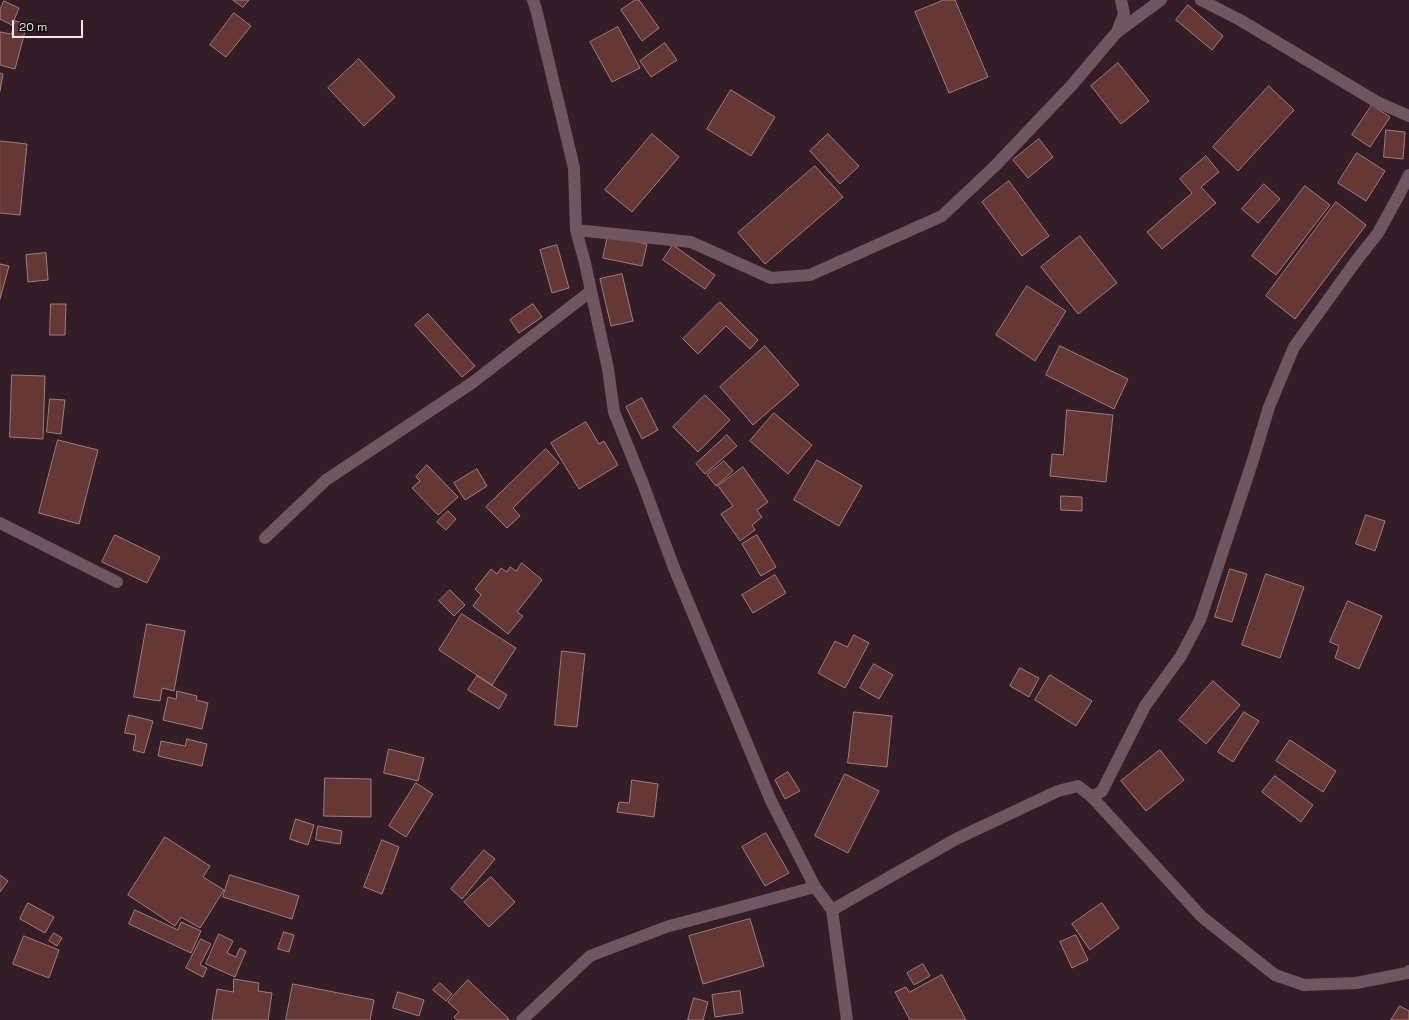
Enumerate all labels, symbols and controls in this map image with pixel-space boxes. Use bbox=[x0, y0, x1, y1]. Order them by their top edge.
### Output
scale bar bbox=[14, 12, 85, 38]
text: 20 m bbox=[19, 19, 47, 35]

